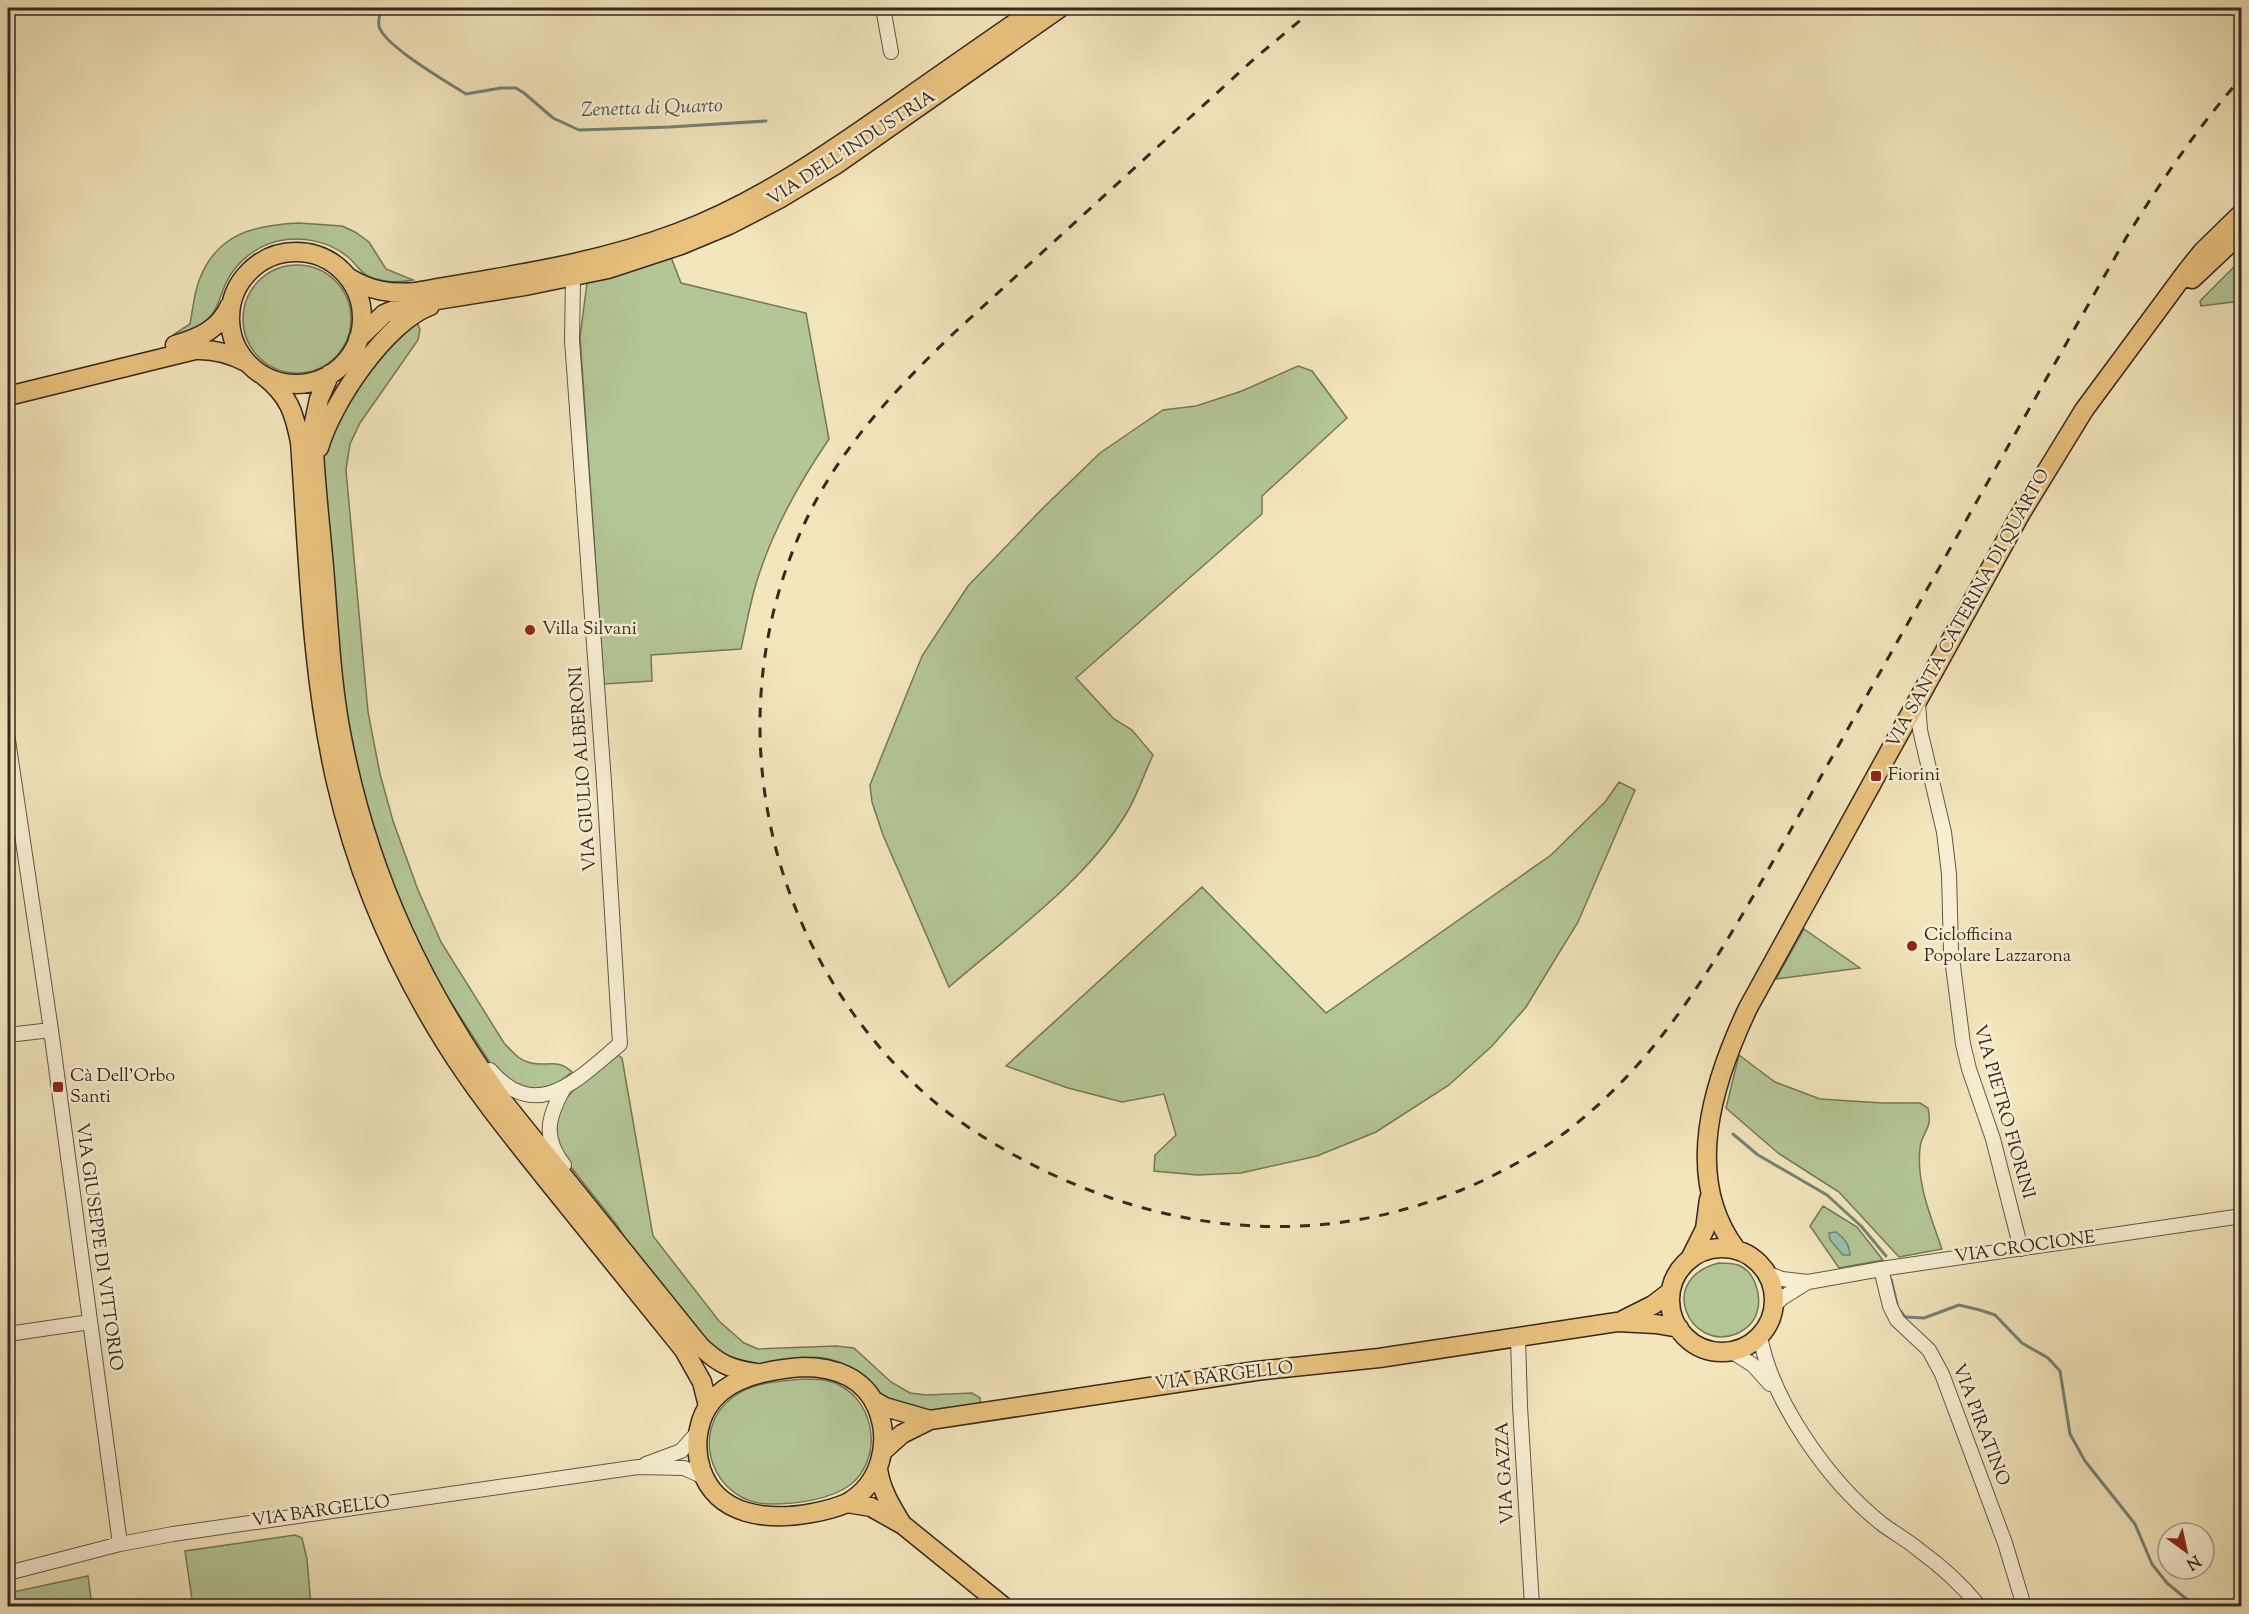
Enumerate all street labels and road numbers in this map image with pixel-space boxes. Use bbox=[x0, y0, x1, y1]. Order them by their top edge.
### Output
street label: VIA DELL'INDUSTRIA bbox=[763, 85, 942, 213]
street label: VIA SANTA CATERINA DI QUARTO bbox=[1881, 465, 2057, 753]
street label: VIA GIULIO ALBERONI bbox=[564, 665, 604, 872]
street label: VIA PIETRO FIORINI bbox=[1966, 1022, 2040, 1202]
street label: VIA GIUSEPPE DI VITTORIO bbox=[68, 1121, 128, 1373]
street label: VIA CROCIONE bbox=[1953, 1225, 2097, 1271]
street label: VIA BARGELLO bbox=[1153, 1356, 1295, 1398]
street label: VIA PIRATINO bbox=[1945, 1360, 2015, 1490]
street label: VIA GAZZA bbox=[1490, 1420, 1522, 1525]
street label: VIA BARGELLO bbox=[250, 1489, 392, 1535]

